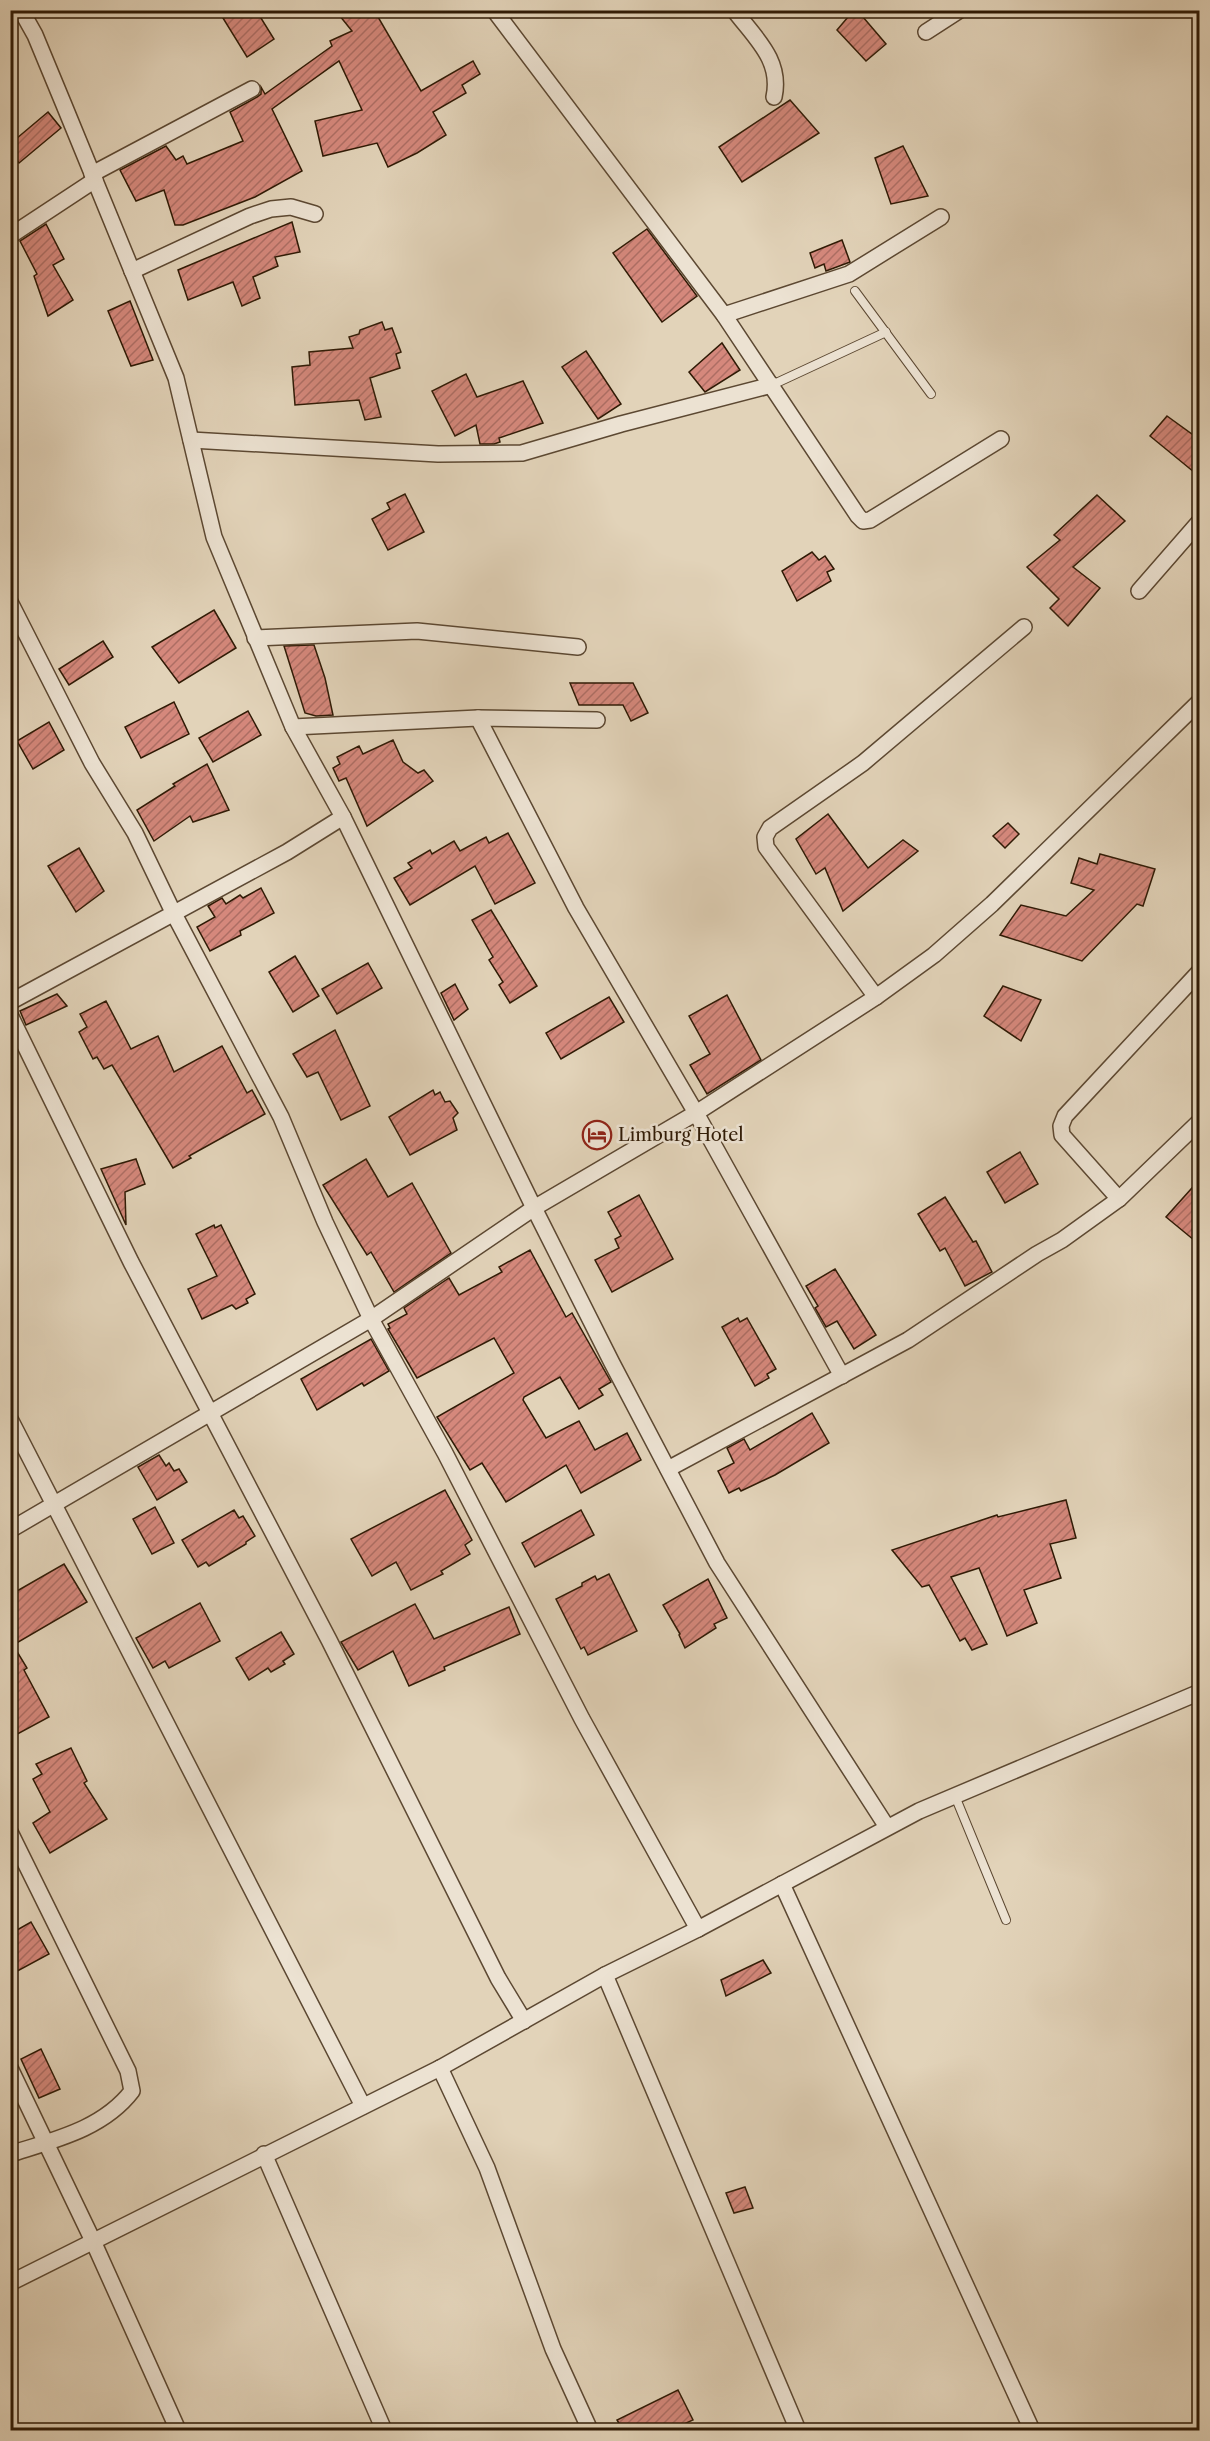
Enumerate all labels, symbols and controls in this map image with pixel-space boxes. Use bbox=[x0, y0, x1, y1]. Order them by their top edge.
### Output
hotel icon: Limburg Hotel bbox=[581, 1119, 613, 1151]
place label: Limburg Hotel bbox=[618, 1124, 744, 1146]

